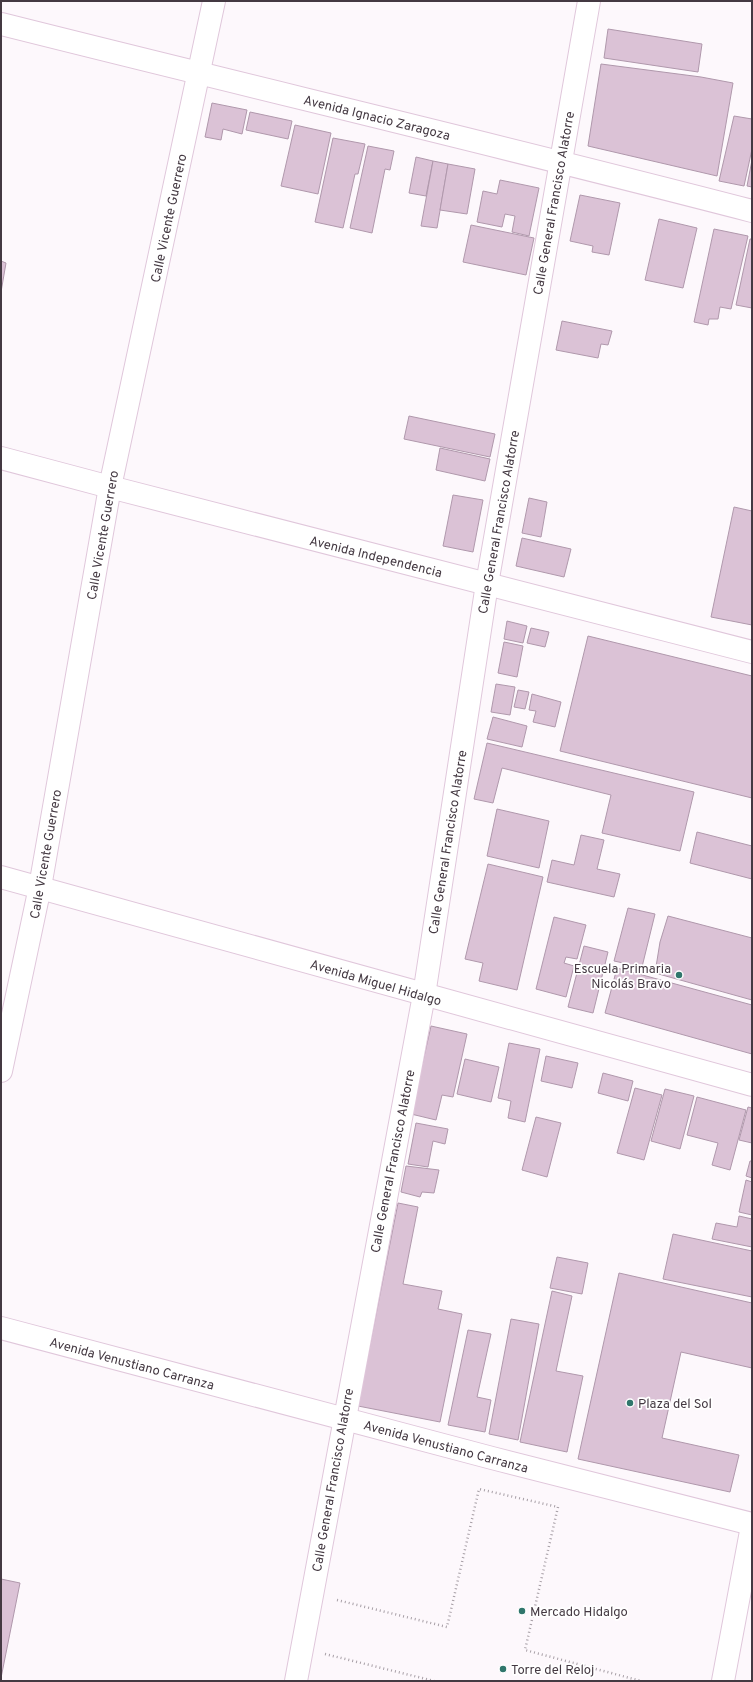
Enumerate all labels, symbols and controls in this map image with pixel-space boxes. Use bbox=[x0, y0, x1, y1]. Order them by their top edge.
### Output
street label: Avenida Ignacio Zaragoza bbox=[302, 93, 451, 145]
street label: Calle General Francisco Alatorre bbox=[531, 110, 579, 296]
street label: Calle Vicente Guerrero bbox=[148, 153, 191, 284]
street label: Calle General Francisco Alatorre bbox=[476, 429, 524, 615]
street label: Calle Vicente Guerrero bbox=[85, 469, 123, 601]
street label: Avenida Independencia bbox=[308, 534, 443, 582]
street label: Calle General Francisco Alatorre bbox=[427, 749, 471, 936]
street label: Calle Vicente Guerrero bbox=[28, 788, 66, 920]
street label: Avenida Miguel Hidalgo bbox=[308, 957, 443, 1010]
place label: Escuela Primaria Nicolás Bravo bbox=[574, 962, 671, 993]
marker: Escuela Primaria Nicolás Bravo bbox=[674, 970, 684, 980]
street label: Calle General Francisco Alatorre bbox=[368, 1068, 420, 1254]
street label: Avenida Venustiano Carranza bbox=[47, 1335, 216, 1395]
street label: Calle General Francisco Alatorre bbox=[310, 1387, 358, 1573]
place label: Plaza del Sol bbox=[638, 1397, 712, 1413]
marker: Plaza del Sol bbox=[625, 1398, 635, 1408]
street label: Avenida Venustiano Carranza bbox=[361, 1418, 530, 1478]
place label: Mercado Hidalgo bbox=[530, 1605, 628, 1621]
marker: Mercado Hidalgo bbox=[517, 1606, 527, 1616]
place label: Torre del Reloj bbox=[511, 1663, 594, 1679]
marker: Torre del Reloj bbox=[498, 1664, 508, 1674]

